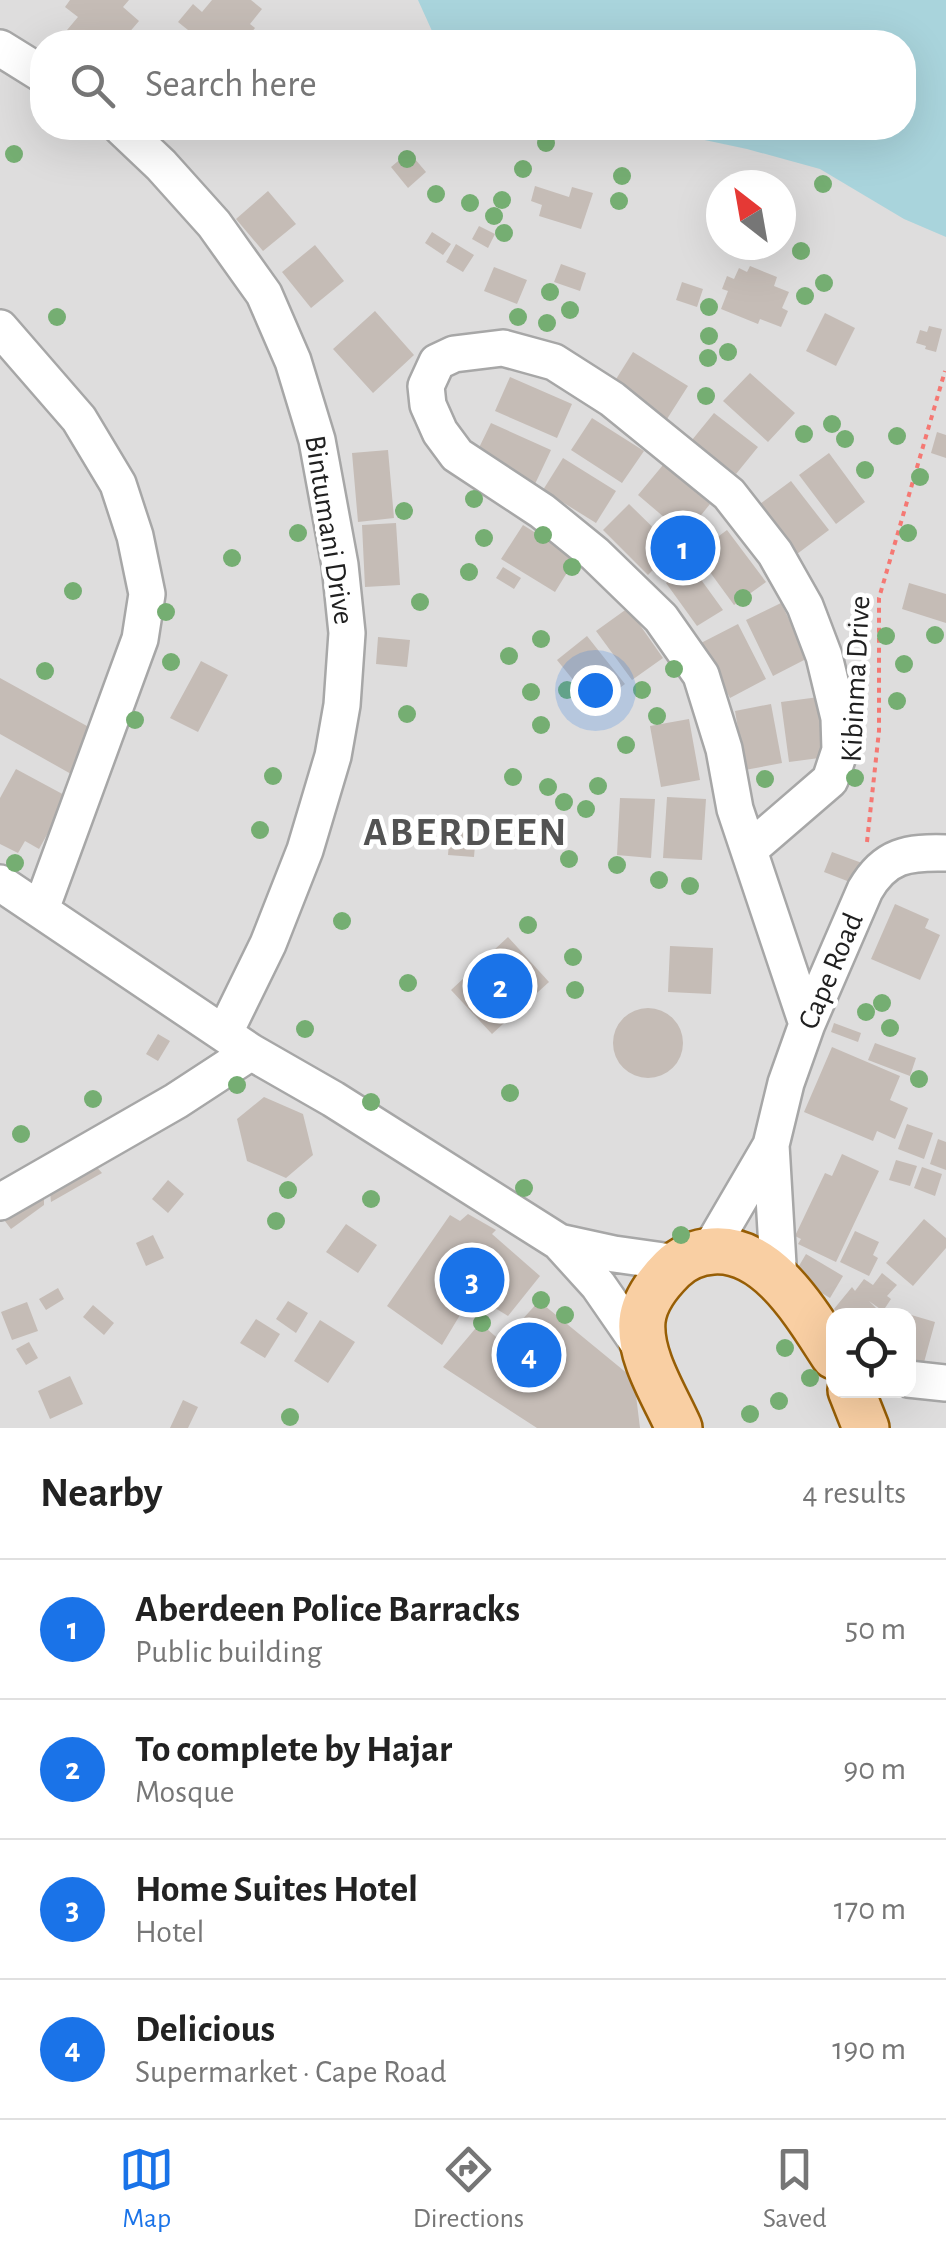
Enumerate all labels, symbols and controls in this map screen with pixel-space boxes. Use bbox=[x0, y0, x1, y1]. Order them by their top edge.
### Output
search box bbox=[30, 30, 916, 140]
icon: search bbox=[65, 58, 120, 113]
text: Search here bbox=[145, 66, 317, 104]
north arrow bbox=[706, 170, 796, 260]
street label: Bintumani Drive bbox=[299, 433, 359, 627]
pin: 1 bbox=[650, 510, 716, 586]
street label: Kibinma Drive bbox=[837, 595, 875, 763]
your location bbox=[570, 665, 621, 716]
district label: ABERDEEN bbox=[363, 813, 569, 853]
street label: Cape Road bbox=[793, 908, 869, 1034]
pin: 2 bbox=[468, 948, 532, 1024]
pin: 3 bbox=[440, 1242, 504, 1318]
map controls bbox=[826, 1308, 916, 1398]
button: locate bbox=[826, 1308, 916, 1398]
pin: 4 bbox=[496, 1318, 562, 1392]
text: Nearby bbox=[40, 1472, 163, 1514]
text: 4 results bbox=[802, 1477, 906, 1509]
text: Aberdeen Police Barracks bbox=[135, 1591, 520, 1629]
text: 1 bbox=[67, 1613, 78, 1645]
text: 50 m bbox=[845, 1613, 906, 1645]
text: Public building bbox=[135, 1636, 322, 1668]
text: To complete by Hajar bbox=[135, 1731, 452, 1769]
text: 2 bbox=[65, 1753, 80, 1785]
text: 90 m bbox=[843, 1753, 906, 1785]
text: Mosque bbox=[135, 1776, 235, 1808]
text: Home Suites Hotel bbox=[135, 1871, 418, 1909]
text: 3 bbox=[66, 1893, 79, 1925]
text: 170 m bbox=[834, 1893, 906, 1925]
text: Hotel bbox=[135, 1916, 204, 1948]
text: Delicious bbox=[135, 2011, 275, 2049]
text: 4 bbox=[64, 2033, 81, 2065]
text: 190 m bbox=[832, 2033, 906, 2065]
text: Supermarket · Cape Road bbox=[135, 2056, 447, 2088]
tab: Map bbox=[119, 2142, 174, 2236]
tab: Directions bbox=[413, 2142, 524, 2236]
tab: Saved bbox=[763, 2142, 827, 2236]

